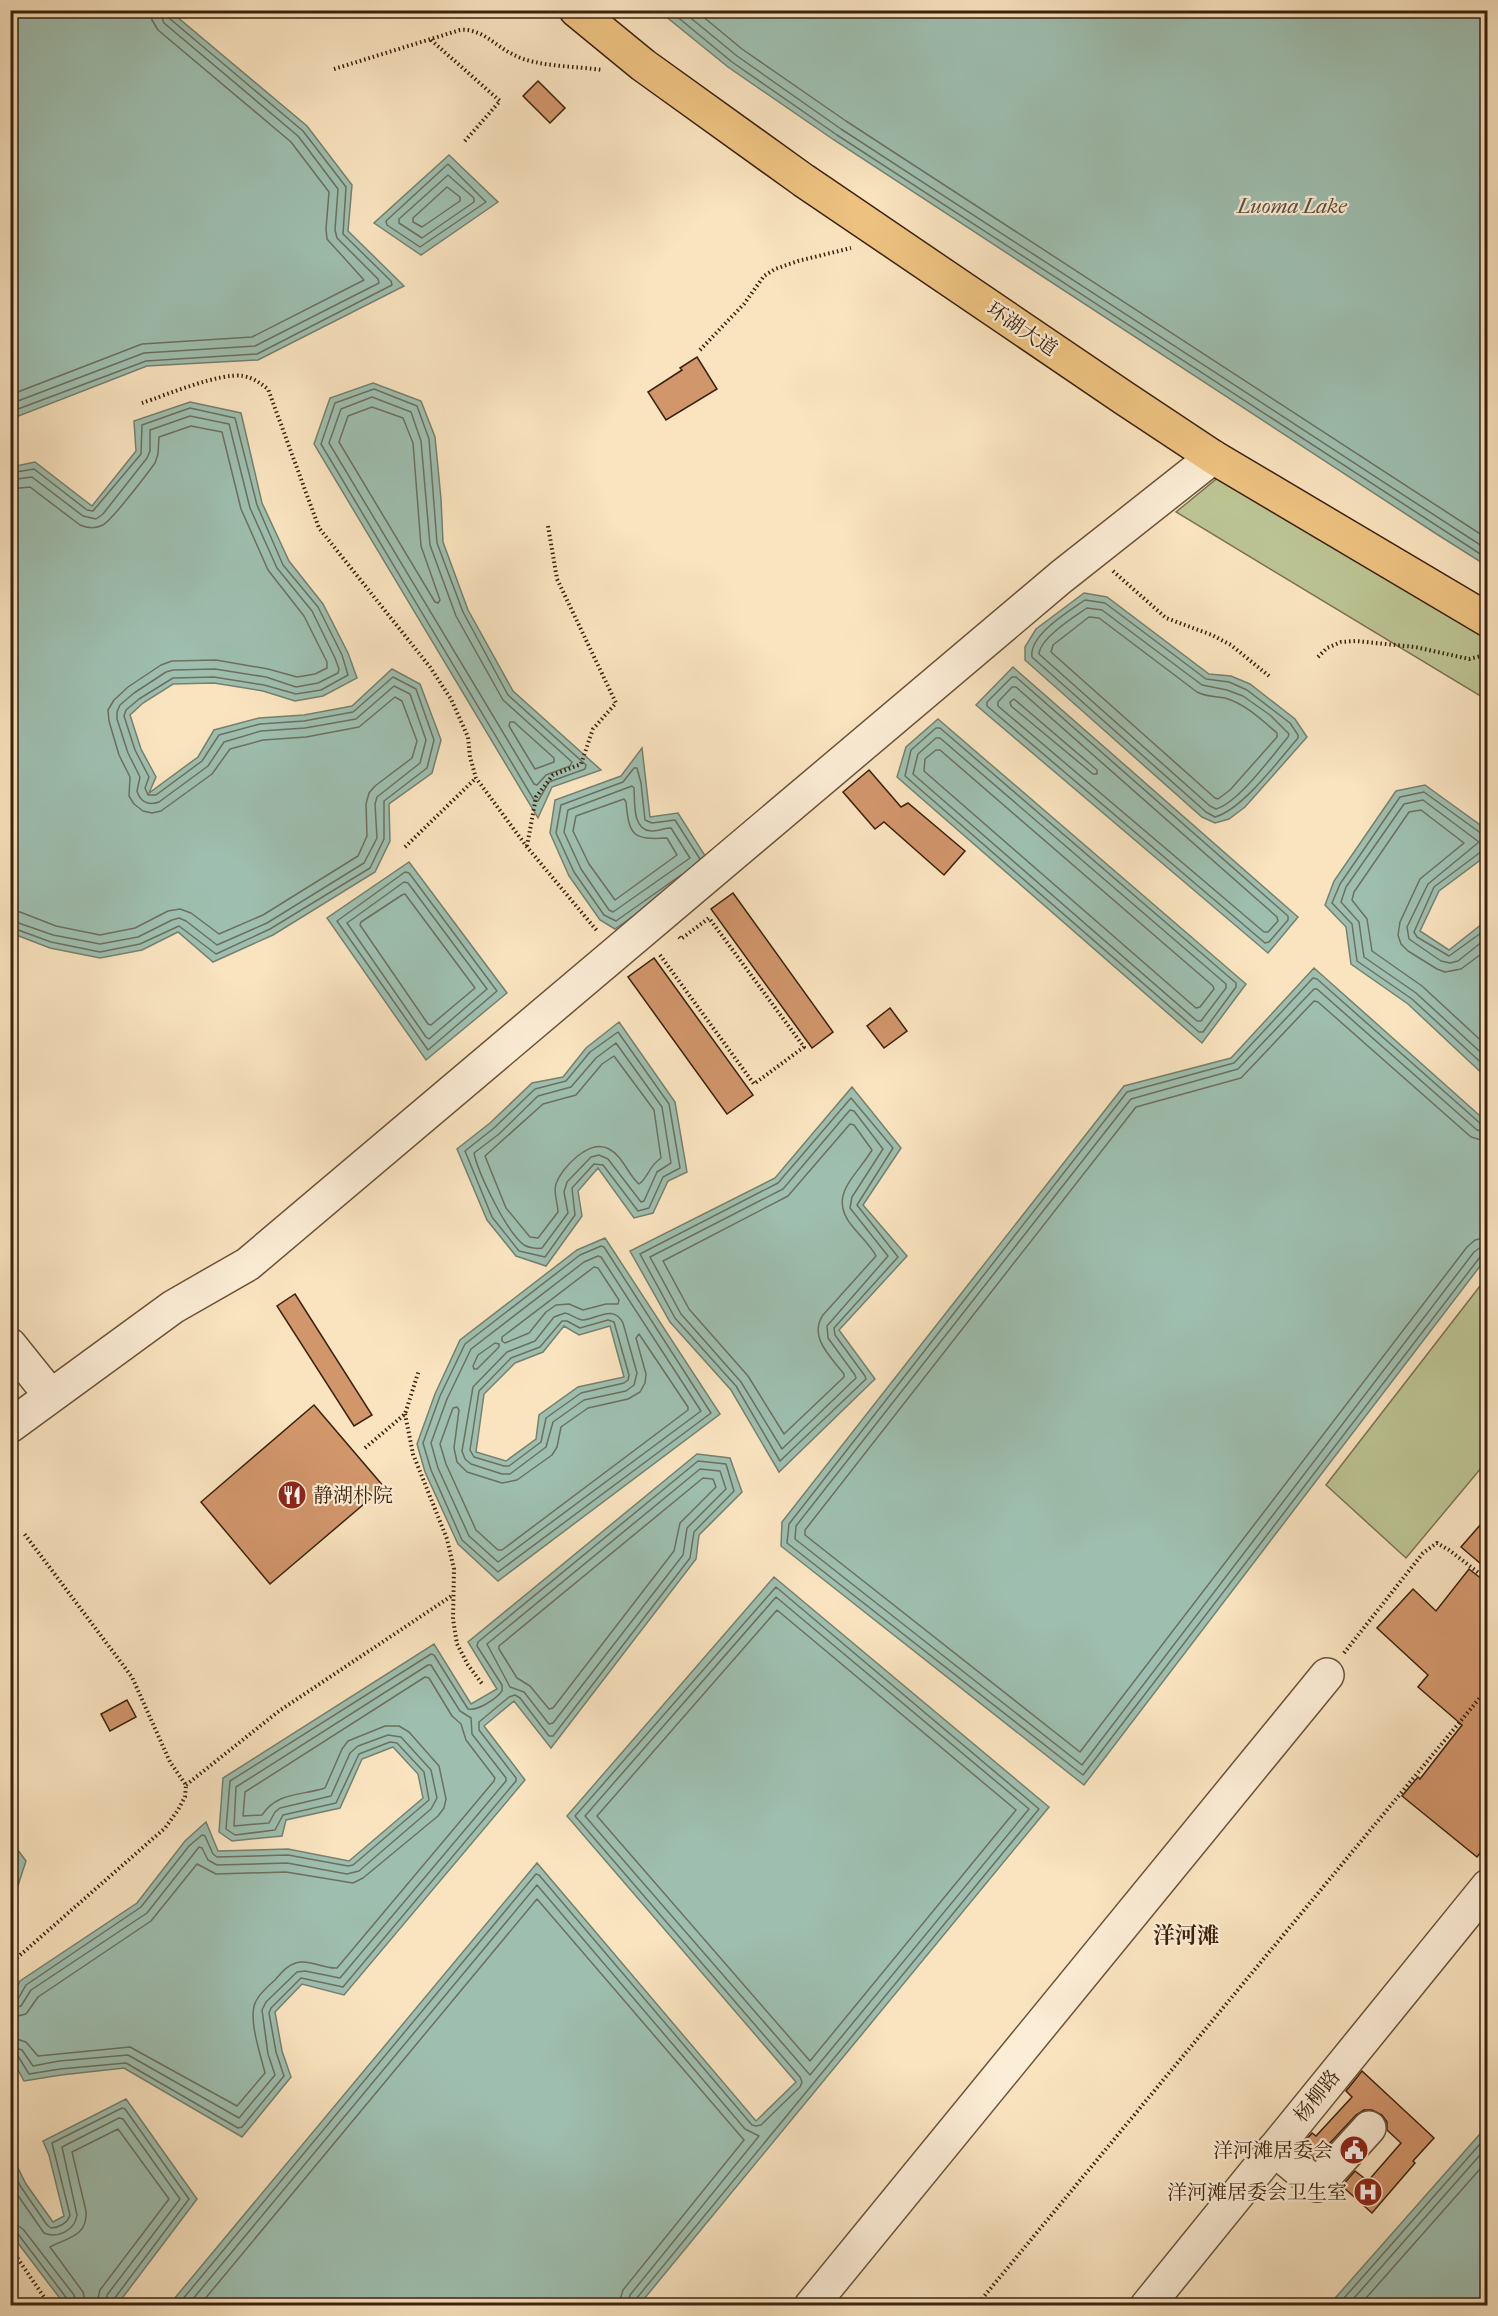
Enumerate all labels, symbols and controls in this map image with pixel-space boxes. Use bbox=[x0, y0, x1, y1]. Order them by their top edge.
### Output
water label: Luoma Lake bbox=[1235, 194, 1347, 218]
street label: 环湖大道 bbox=[982, 297, 1062, 361]
restaurant icon: 静湖朴院 bbox=[276, 1479, 308, 1511]
place label: 静湖朴院 bbox=[313, 1484, 393, 1507]
district label: 洋河滩 bbox=[1153, 1923, 1219, 1949]
street label: 杨柳路 bbox=[1289, 2065, 1345, 2127]
public building icon: 洋河滩居委会 bbox=[1338, 2134, 1370, 2166]
place label: 洋河滩居委会 bbox=[1213, 2139, 1333, 2162]
hospital icon: 洋河滩居委会卫生室 bbox=[1352, 2176, 1384, 2208]
place label: 洋河滩居委会卫生室 bbox=[1167, 2181, 1347, 2204]

